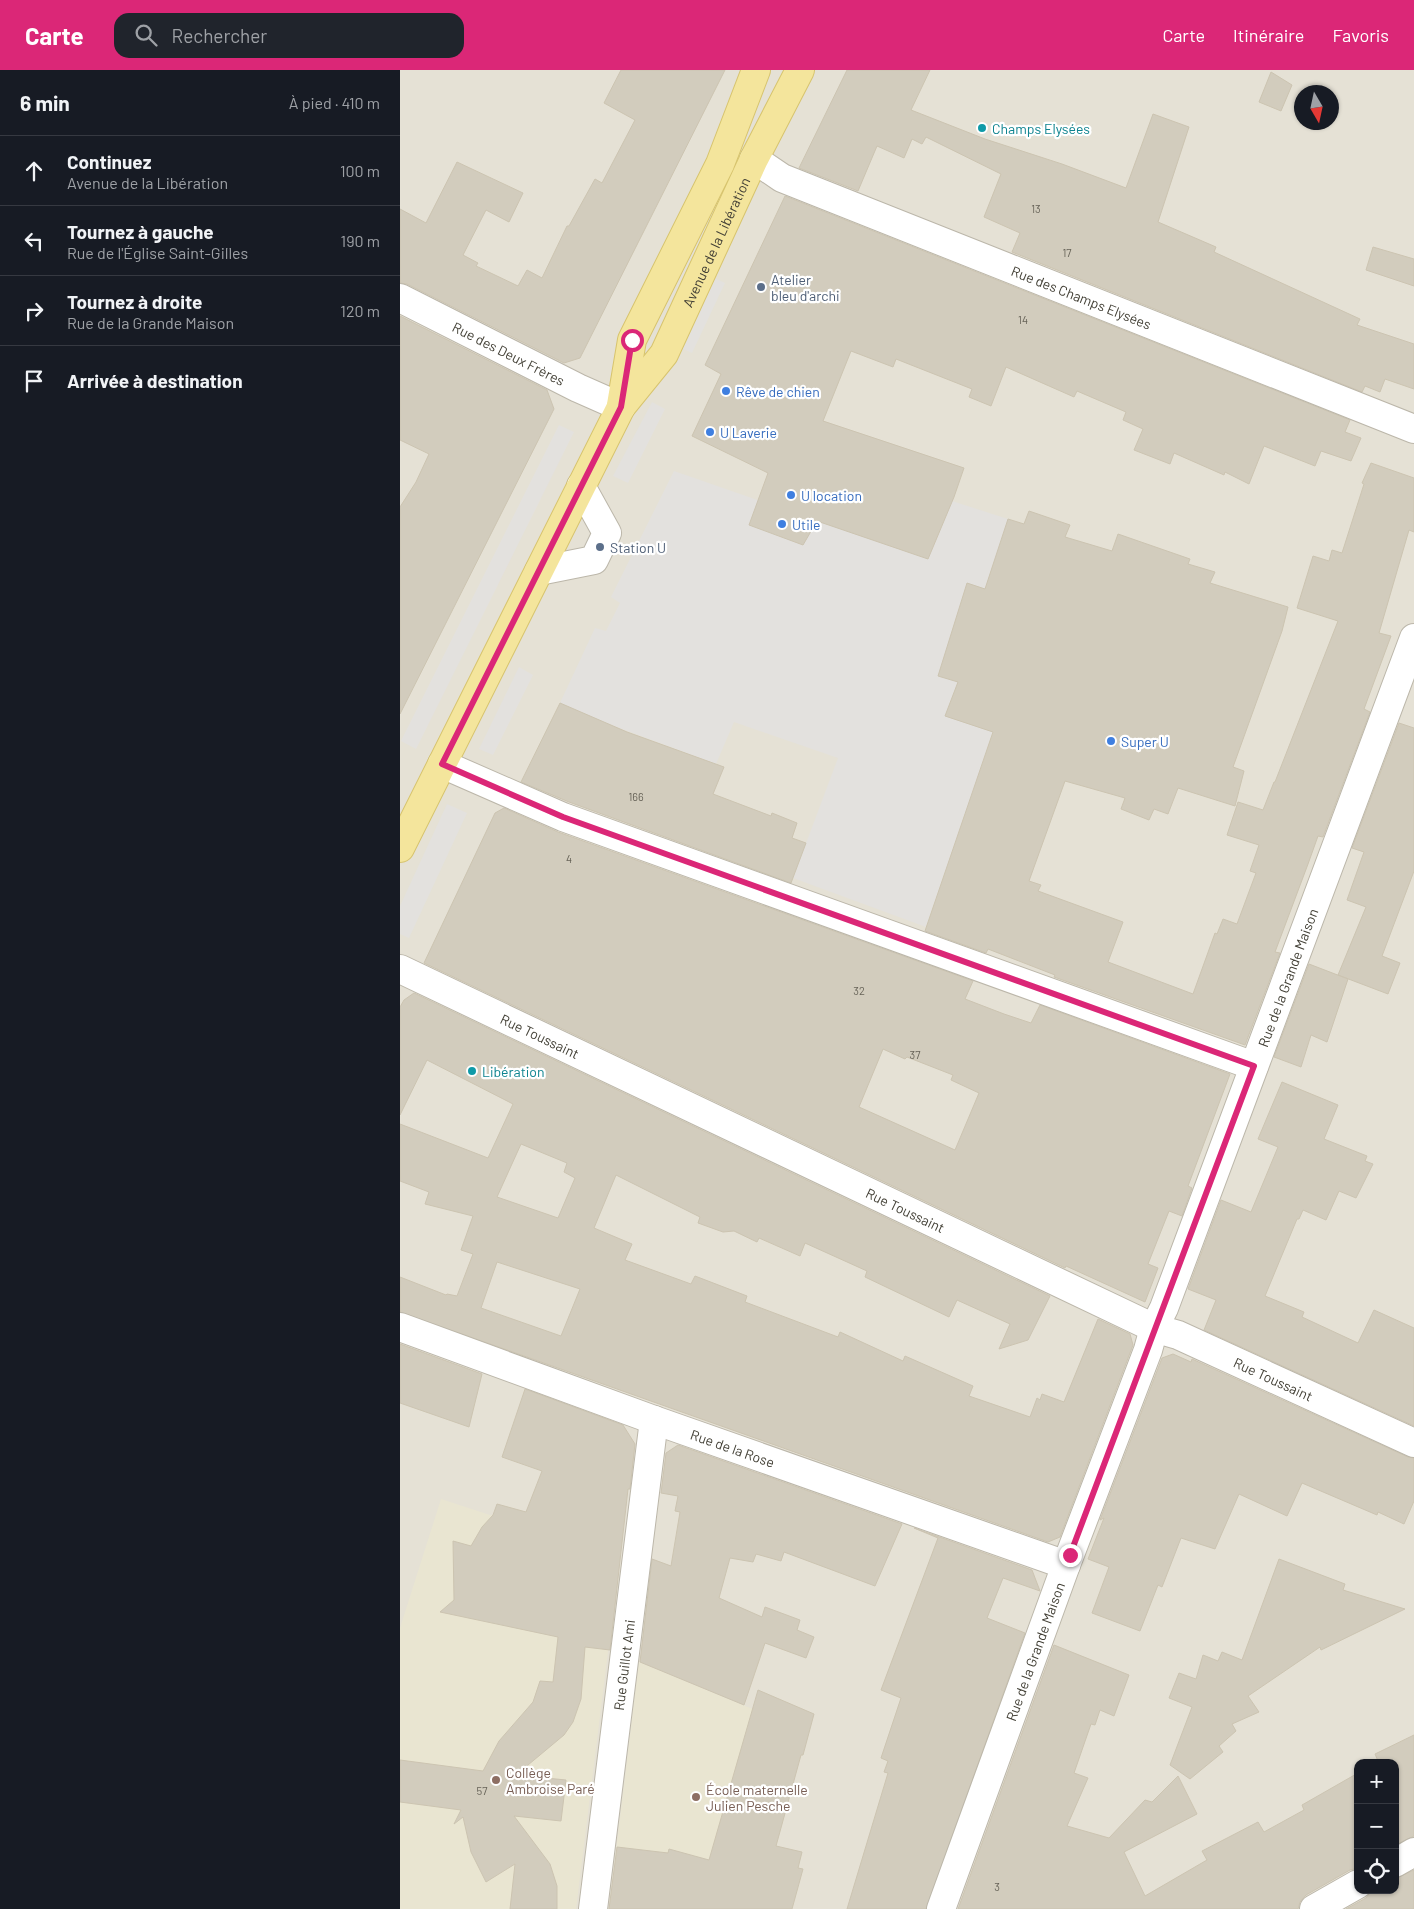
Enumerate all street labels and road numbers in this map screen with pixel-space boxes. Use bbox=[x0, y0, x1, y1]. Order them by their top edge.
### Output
street label: Avenue de la Libération bbox=[678, 174, 753, 310]
street label: Rue des Champs Elysées bbox=[1009, 262, 1154, 332]
street label: Rue des Deux Frères bbox=[450, 318, 568, 389]
street label: Rue de la Grande Maison bbox=[1254, 906, 1321, 1049]
street label: Rue Toussaint bbox=[498, 1010, 582, 1062]
street label: Rue Toussaint bbox=[864, 1184, 948, 1236]
street label: Rue Toussaint bbox=[1231, 1353, 1316, 1404]
street label: Rue de la Rose bbox=[688, 1425, 777, 1470]
street label: Rue de la Grande Maison bbox=[1002, 1580, 1068, 1723]
street label: Rue Guillot Ami bbox=[609, 1618, 638, 1711]

